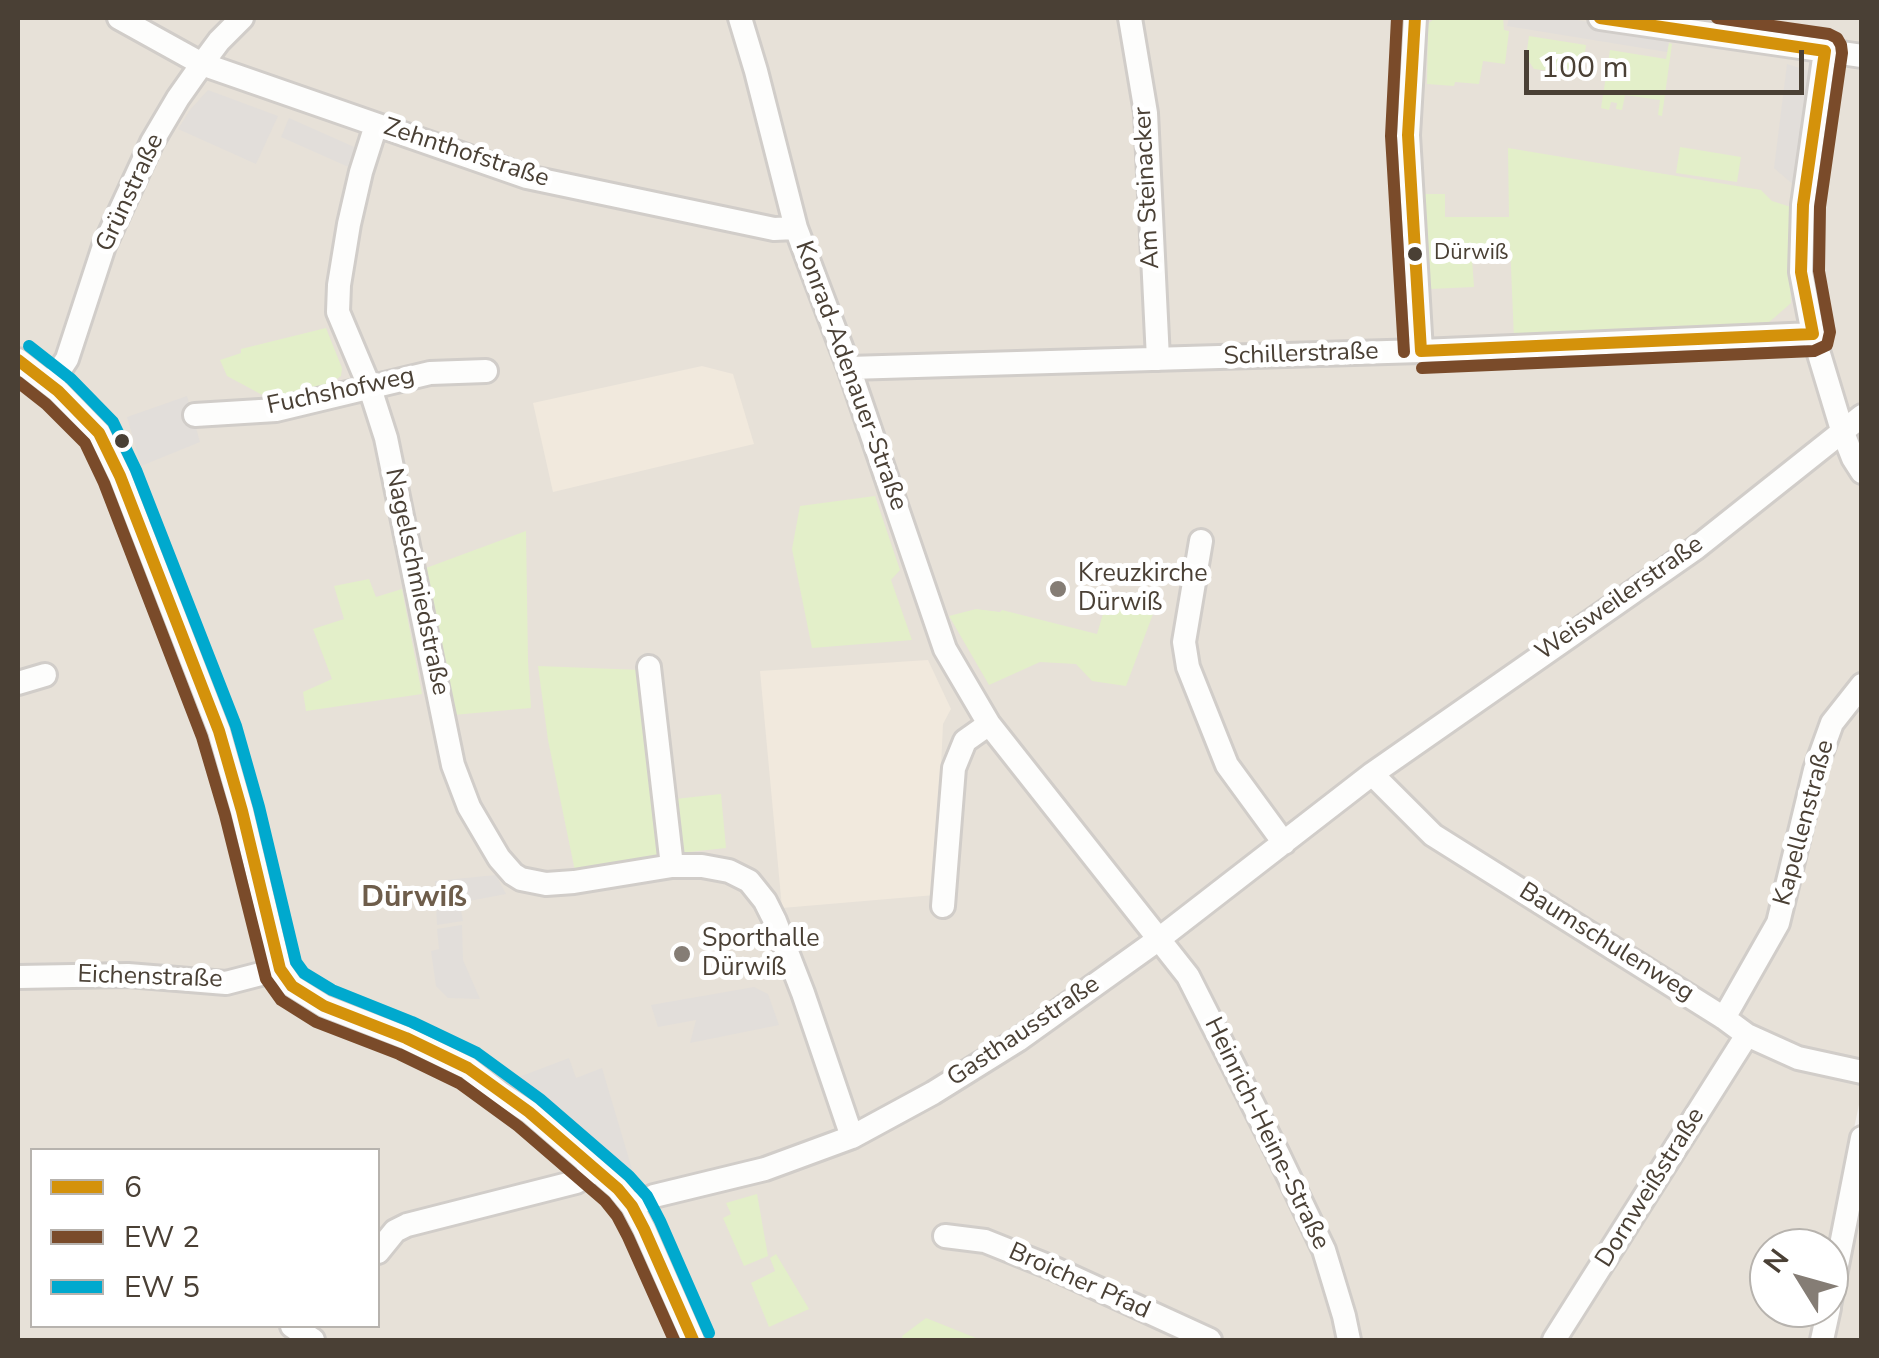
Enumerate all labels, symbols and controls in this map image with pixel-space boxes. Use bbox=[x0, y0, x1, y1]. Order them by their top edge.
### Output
scale bar bbox=[1529, 30, 1809, 92]
text: 100 m bbox=[1541, 47, 1628, 88]
street label: Am Steinacker bbox=[1129, 106, 1167, 270]
street label: Zehnthofstraße bbox=[379, 113, 553, 195]
street label: Grünstraße bbox=[91, 129, 171, 257]
street label: Konrad-Adenauer-Straße bbox=[787, 237, 913, 515]
place label: Dürwiß bbox=[1434, 241, 1508, 267]
marker: Dürwiß bbox=[1405, 244, 1425, 264]
street label: Schillerstraße bbox=[1223, 337, 1379, 373]
street label: Fuchshofweg bbox=[264, 362, 418, 422]
unlabelled marker bbox=[112, 431, 132, 451]
street label: Nagelschmiedstraße bbox=[377, 466, 455, 698]
street label: Weisweilerstraße bbox=[1530, 530, 1710, 668]
place label: Kreuzkirche Dürwiß bbox=[1078, 560, 1207, 619]
marker: Kreuzkirche Dürwiß bbox=[1047, 578, 1069, 600]
street label: Kapellenstraße bbox=[1768, 737, 1842, 909]
street label: Baumschulenweg bbox=[1513, 877, 1699, 1009]
district label: Dürwiß bbox=[361, 881, 467, 917]
place label: Sporthalle Dürwiß bbox=[702, 925, 820, 984]
marker: Sporthalle Dürwiß bbox=[671, 943, 693, 965]
street label: Eichenstraße bbox=[77, 960, 223, 996]
street label: Gasthausstraße bbox=[942, 970, 1106, 1094]
street label: Heinrich-Heine-Straße bbox=[1197, 1013, 1335, 1255]
street label: Dornweißstraße bbox=[1590, 1103, 1712, 1273]
legend bbox=[30, 1148, 380, 1328]
text: 6 bbox=[124, 1167, 142, 1208]
text: EW 2 bbox=[124, 1217, 200, 1258]
north arrow bbox=[1749, 1228, 1849, 1328]
street label: Broicher Pfad bbox=[1004, 1237, 1154, 1327]
text: N bbox=[1755, 1241, 1798, 1281]
text: EW 5 bbox=[124, 1267, 200, 1308]

